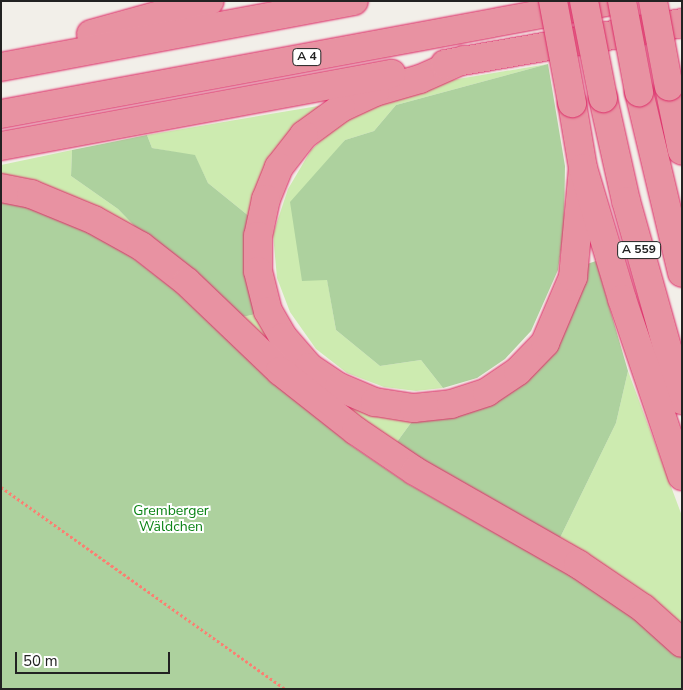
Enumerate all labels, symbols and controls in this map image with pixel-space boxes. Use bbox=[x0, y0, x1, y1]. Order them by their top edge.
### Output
road number: A 4 bbox=[292, 48, 322, 66]
road number: A 559 bbox=[616, 240, 662, 260]
park label: Gremberger Wäldchen bbox=[133, 503, 209, 536]
scale bar bbox=[18, 642, 172, 674]
text: 50 m bbox=[23, 651, 58, 671]

